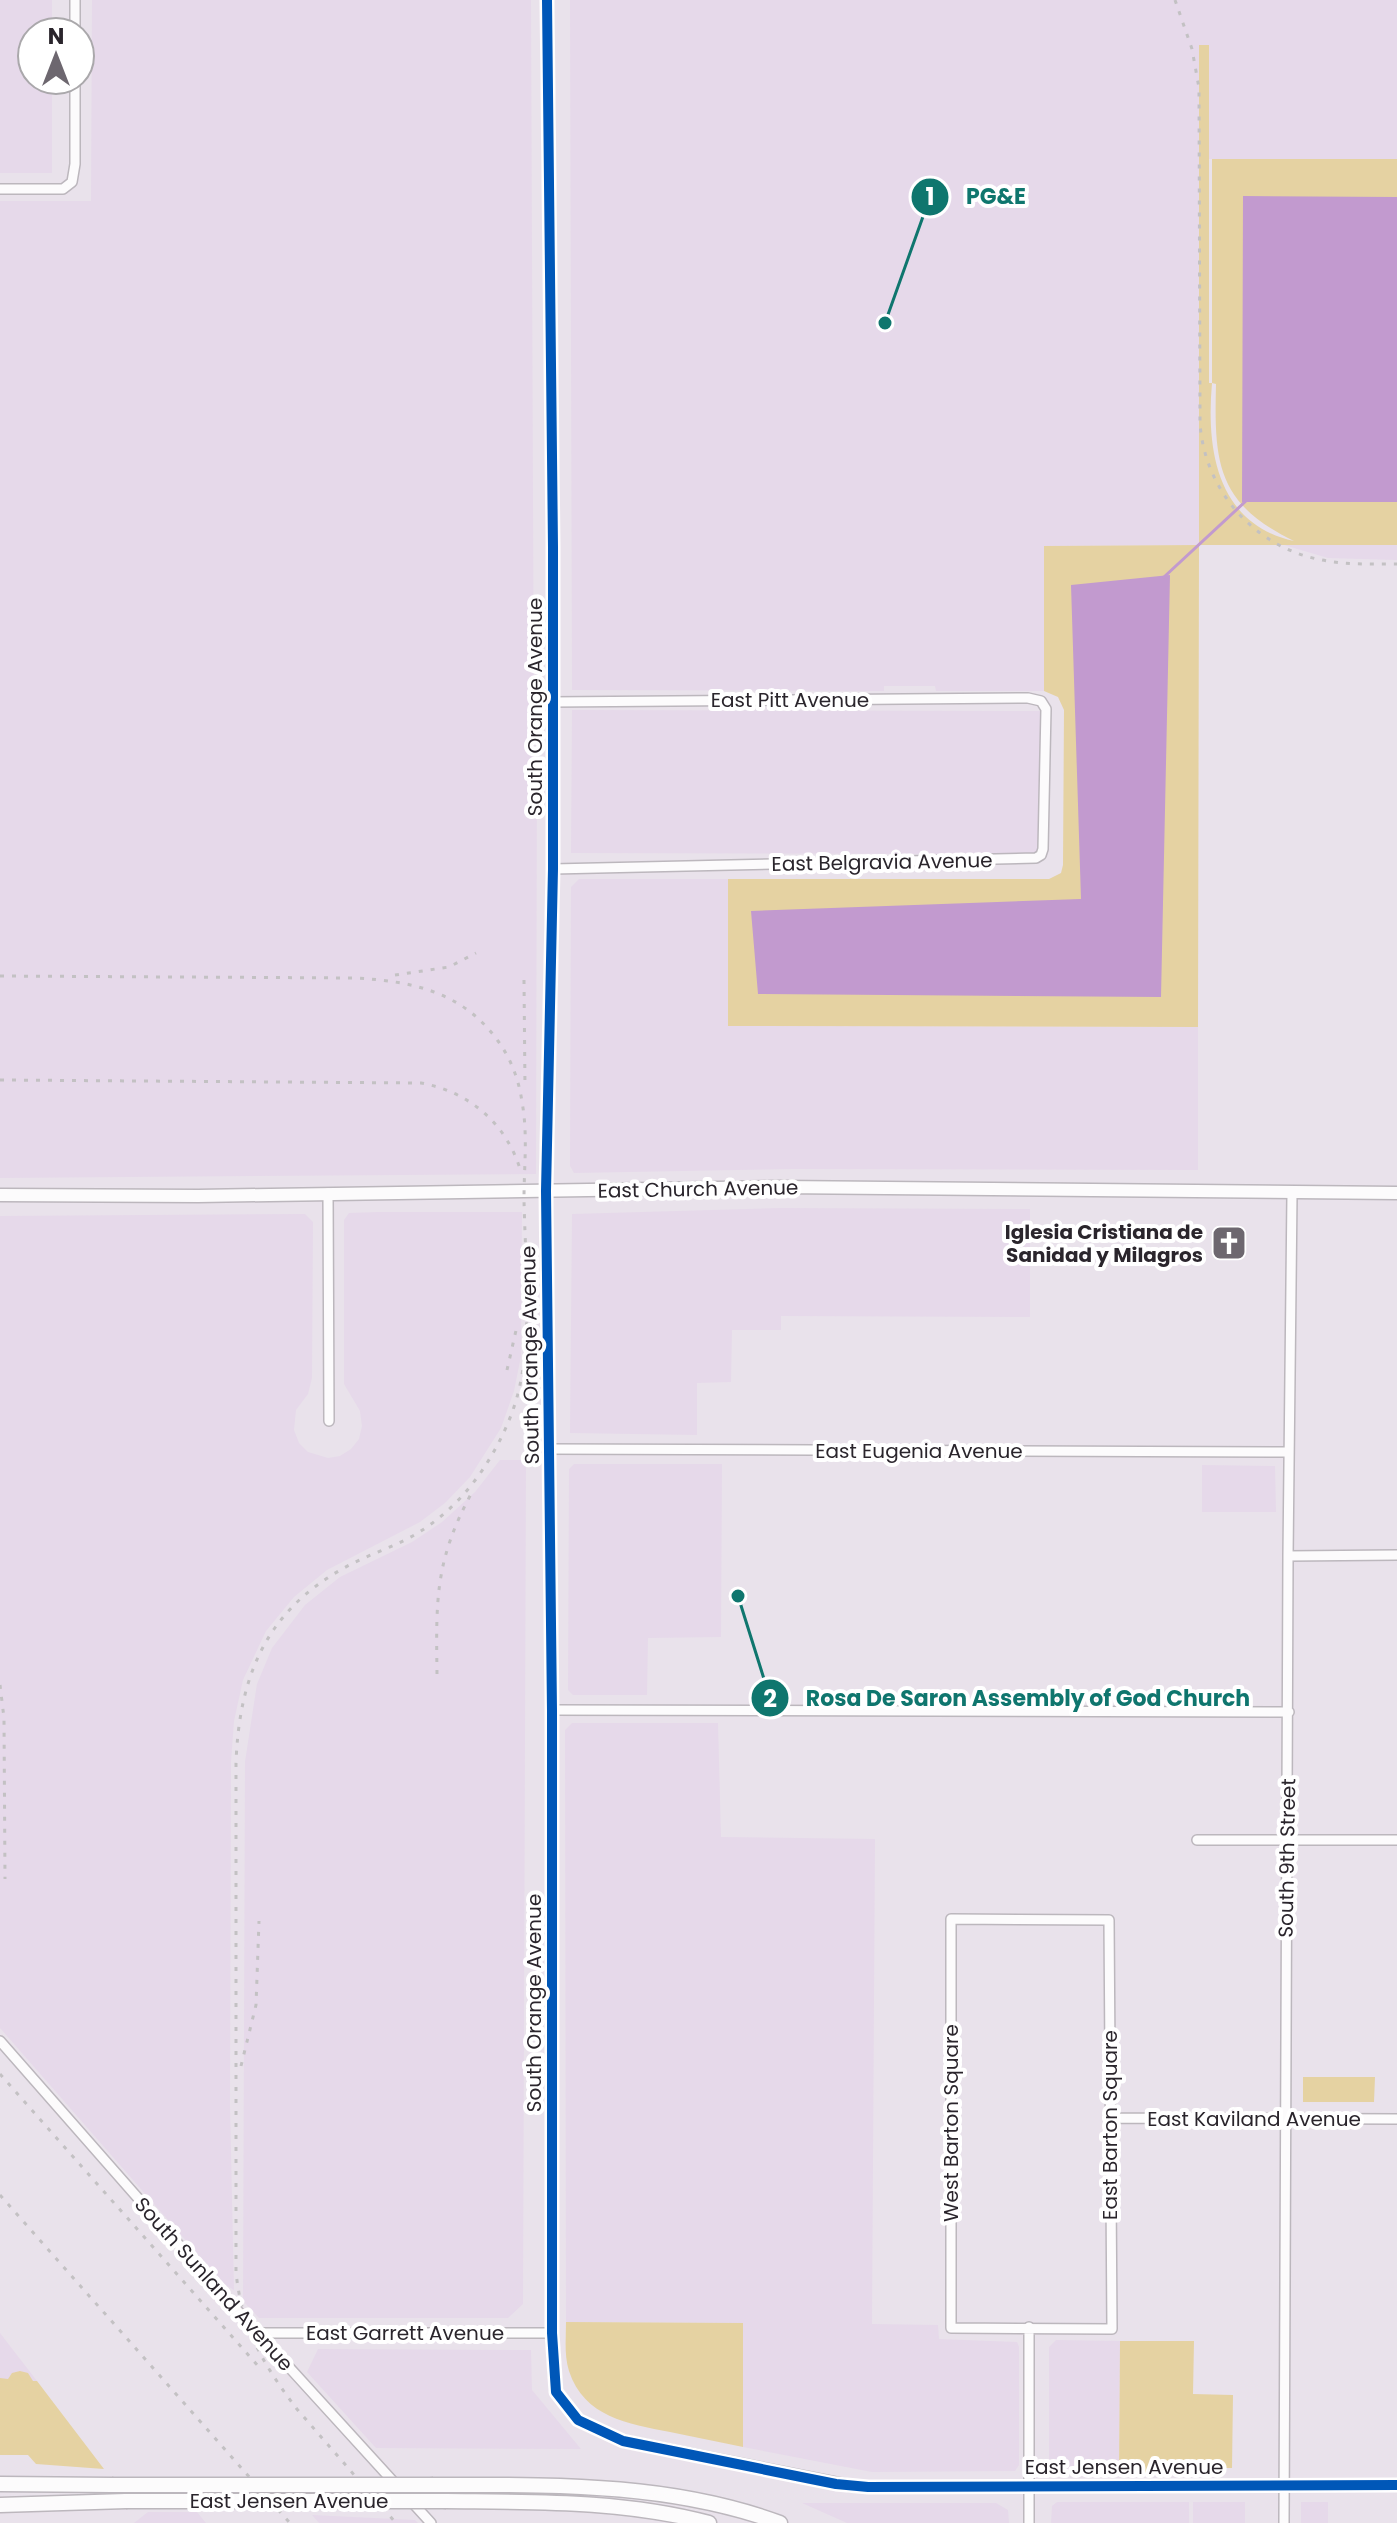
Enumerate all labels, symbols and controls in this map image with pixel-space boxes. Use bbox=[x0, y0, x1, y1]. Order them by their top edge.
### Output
north arrow bbox=[16, 16, 96, 96]
text: N bbox=[48, 21, 64, 52]
callout: PG&E bbox=[910, 174, 1042, 220]
text: 1 bbox=[925, 180, 935, 213]
text: PG&E bbox=[966, 181, 1026, 212]
street label: South Orange Avenue bbox=[521, 598, 549, 816]
street label: East Pitt Avenue bbox=[711, 686, 869, 714]
street label: East Belgravia Avenue bbox=[771, 846, 993, 878]
street label: East Church Avenue bbox=[597, 1173, 799, 1205]
place label: Iglesia Cristiana de Sanidad y Milagros bbox=[1005, 1218, 1203, 1269]
church icon: Iglesia Cristiana de Sanidad y Milagros bbox=[1210, 1224, 1248, 1262]
street label: South Orange Avenue bbox=[514, 1245, 546, 1465]
street label: East Eugenia Avenue bbox=[815, 1437, 1023, 1465]
callout: Rosa De Saron Assembly of God Church bbox=[750, 1675, 1266, 1721]
text: 2 bbox=[763, 1682, 777, 1715]
text: Rosa De Saron Assembly of God Church bbox=[806, 1683, 1250, 1714]
street label: South 9th Street bbox=[1272, 1778, 1302, 1938]
street label: South Orange Avenue bbox=[520, 1894, 548, 2112]
street label: West Barton Square bbox=[937, 2024, 965, 2222]
street label: East Barton Square bbox=[1096, 2030, 1124, 2220]
street label: East Kaviland Avenue bbox=[1147, 2105, 1361, 2133]
street label: South Sunland Avenue bbox=[128, 2191, 300, 2377]
street label: East Garrett Avenue bbox=[306, 2319, 504, 2347]
street label: East Jensen Avenue bbox=[1025, 2453, 1223, 2481]
street label: East Jensen Avenue bbox=[190, 2487, 388, 2515]

